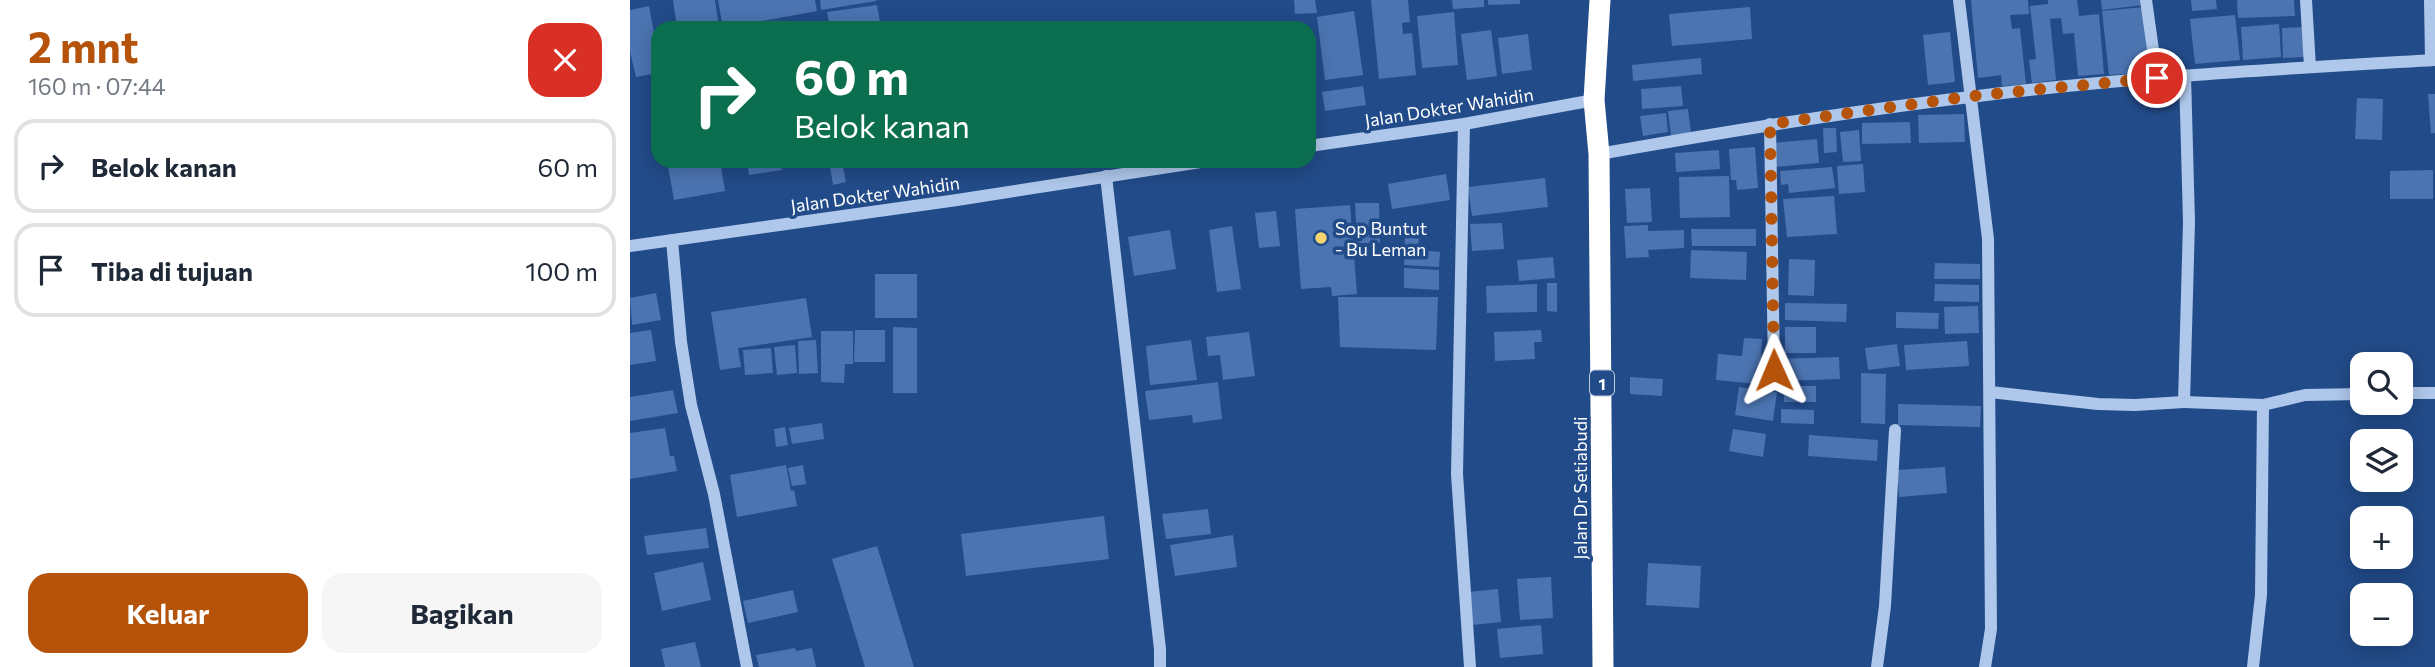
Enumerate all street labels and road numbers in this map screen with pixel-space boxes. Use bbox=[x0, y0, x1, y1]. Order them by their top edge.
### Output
street label: Jalan Dokter Wahidin bbox=[1363, 83, 1535, 131]
street label: Jalan Dokter Wahidin bbox=[789, 171, 961, 217]
road number: 1 bbox=[1590, 370, 1614, 396]
street label: Jalan Dr Setiabudi bbox=[1569, 416, 1591, 560]

